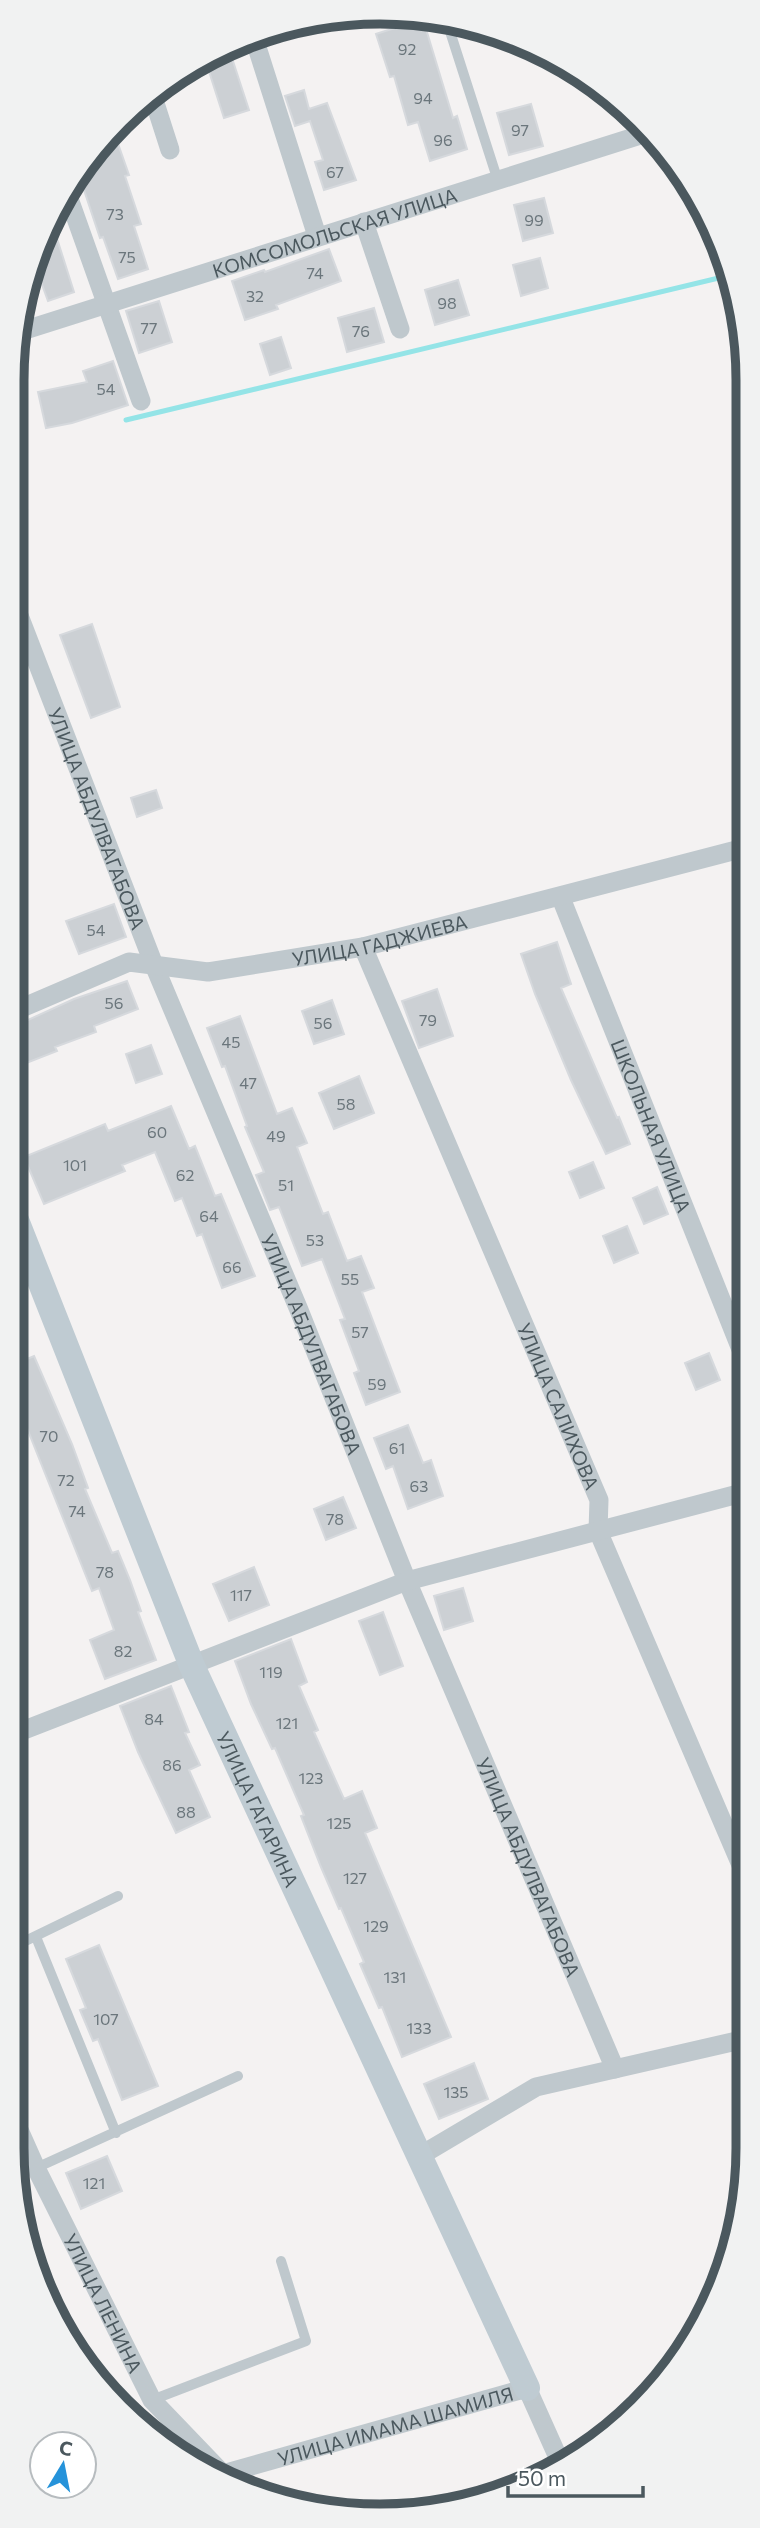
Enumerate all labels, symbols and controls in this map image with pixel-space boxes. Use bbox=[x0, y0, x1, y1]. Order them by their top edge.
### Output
house number: 92 bbox=[398, 39, 416, 58]
house number: 94 bbox=[413, 88, 433, 107]
house number: 97 bbox=[511, 120, 529, 139]
house number: 96 bbox=[433, 130, 453, 149]
house number: 67 bbox=[326, 162, 344, 181]
street label: КОМСОМОЛЬСКАЯ УЛИЦА bbox=[209, 182, 460, 282]
house number: 73 bbox=[106, 204, 124, 223]
house number: 99 bbox=[524, 210, 544, 229]
house number: 75 bbox=[118, 247, 136, 266]
house number: 74 bbox=[306, 263, 324, 282]
house number: 32 bbox=[246, 286, 264, 305]
house number: 98 bbox=[437, 293, 457, 312]
house number: 77 bbox=[141, 318, 157, 337]
house number: 76 bbox=[352, 321, 370, 340]
house number: 54 bbox=[97, 379, 116, 398]
street label: УЛИЦА АБДУЛВАГАБОВА bbox=[44, 704, 151, 932]
street label: УЛИЦА ГАДЖИЕВА bbox=[290, 909, 469, 970]
house number: 54 bbox=[87, 920, 106, 939]
house number: 56 bbox=[105, 993, 123, 1012]
house number: 79 bbox=[419, 1010, 437, 1029]
house number: 56 bbox=[314, 1013, 332, 1032]
house number: 45 bbox=[222, 1032, 240, 1051]
street label: ШКОЛЬНАЯ УЛИЦА bbox=[607, 1036, 697, 1216]
house number: 47 bbox=[239, 1073, 257, 1092]
house number: 58 bbox=[337, 1094, 355, 1113]
house number: 60 bbox=[147, 1122, 167, 1141]
house number: 49 bbox=[266, 1126, 286, 1145]
house number: 101 bbox=[63, 1155, 87, 1174]
house number: 62 bbox=[176, 1165, 194, 1184]
house number: 51 bbox=[278, 1175, 294, 1194]
house number: 64 bbox=[199, 1206, 219, 1225]
street label: УЛИЦА АБДУЛВАГАБОВА bbox=[257, 1230, 367, 1458]
house number: 53 bbox=[306, 1230, 324, 1249]
house number: 66 bbox=[222, 1257, 242, 1276]
house number: 55 bbox=[341, 1269, 359, 1288]
street label: УЛИЦА САЛИХОВА bbox=[513, 1319, 605, 1493]
house number: 57 bbox=[351, 1322, 369, 1341]
house number: 59 bbox=[368, 1374, 386, 1393]
house number: 70 bbox=[40, 1426, 58, 1445]
house number: 61 bbox=[389, 1438, 405, 1457]
house number: 72 bbox=[57, 1470, 75, 1489]
house number: 63 bbox=[410, 1476, 428, 1495]
house number: 74 bbox=[68, 1501, 86, 1520]
house number: 78 bbox=[326, 1509, 344, 1528]
house number: 78 bbox=[96, 1562, 114, 1581]
house number: 117 bbox=[230, 1585, 252, 1604]
house number: 82 bbox=[114, 1641, 132, 1660]
house number: 119 bbox=[259, 1662, 283, 1681]
house number: 84 bbox=[144, 1709, 164, 1728]
house number: 121 bbox=[276, 1713, 298, 1732]
street label: УЛИЦА ГАГАРИНА bbox=[212, 1727, 304, 1890]
street label: УЛИЦА АБДУЛВАГАБОВА bbox=[472, 1754, 586, 1980]
house number: 86 bbox=[162, 1755, 182, 1774]
house number: 123 bbox=[299, 1768, 323, 1787]
house number: 88 bbox=[176, 1802, 196, 1821]
house number: 125 bbox=[327, 1813, 351, 1832]
house number: 127 bbox=[343, 1868, 367, 1887]
house number: 129 bbox=[363, 1916, 389, 1935]
house number: 131 bbox=[384, 1967, 406, 1986]
house number: 107 bbox=[93, 2009, 119, 2028]
house number: 133 bbox=[406, 2018, 432, 2037]
house number: 135 bbox=[443, 2082, 469, 2101]
house number: 121 bbox=[83, 2173, 105, 2192]
street label: УЛИЦА ЛЕНИНА bbox=[59, 2230, 148, 2376]
street label: УЛИЦА ИМАМА ШАМИЛЯ bbox=[275, 2381, 516, 2470]
north arrow bbox=[28, 2430, 98, 2500]
text: С bbox=[58, 2435, 74, 2460]
scale bar bbox=[508, 2454, 643, 2498]
text: 50 m bbox=[518, 2465, 566, 2490]

